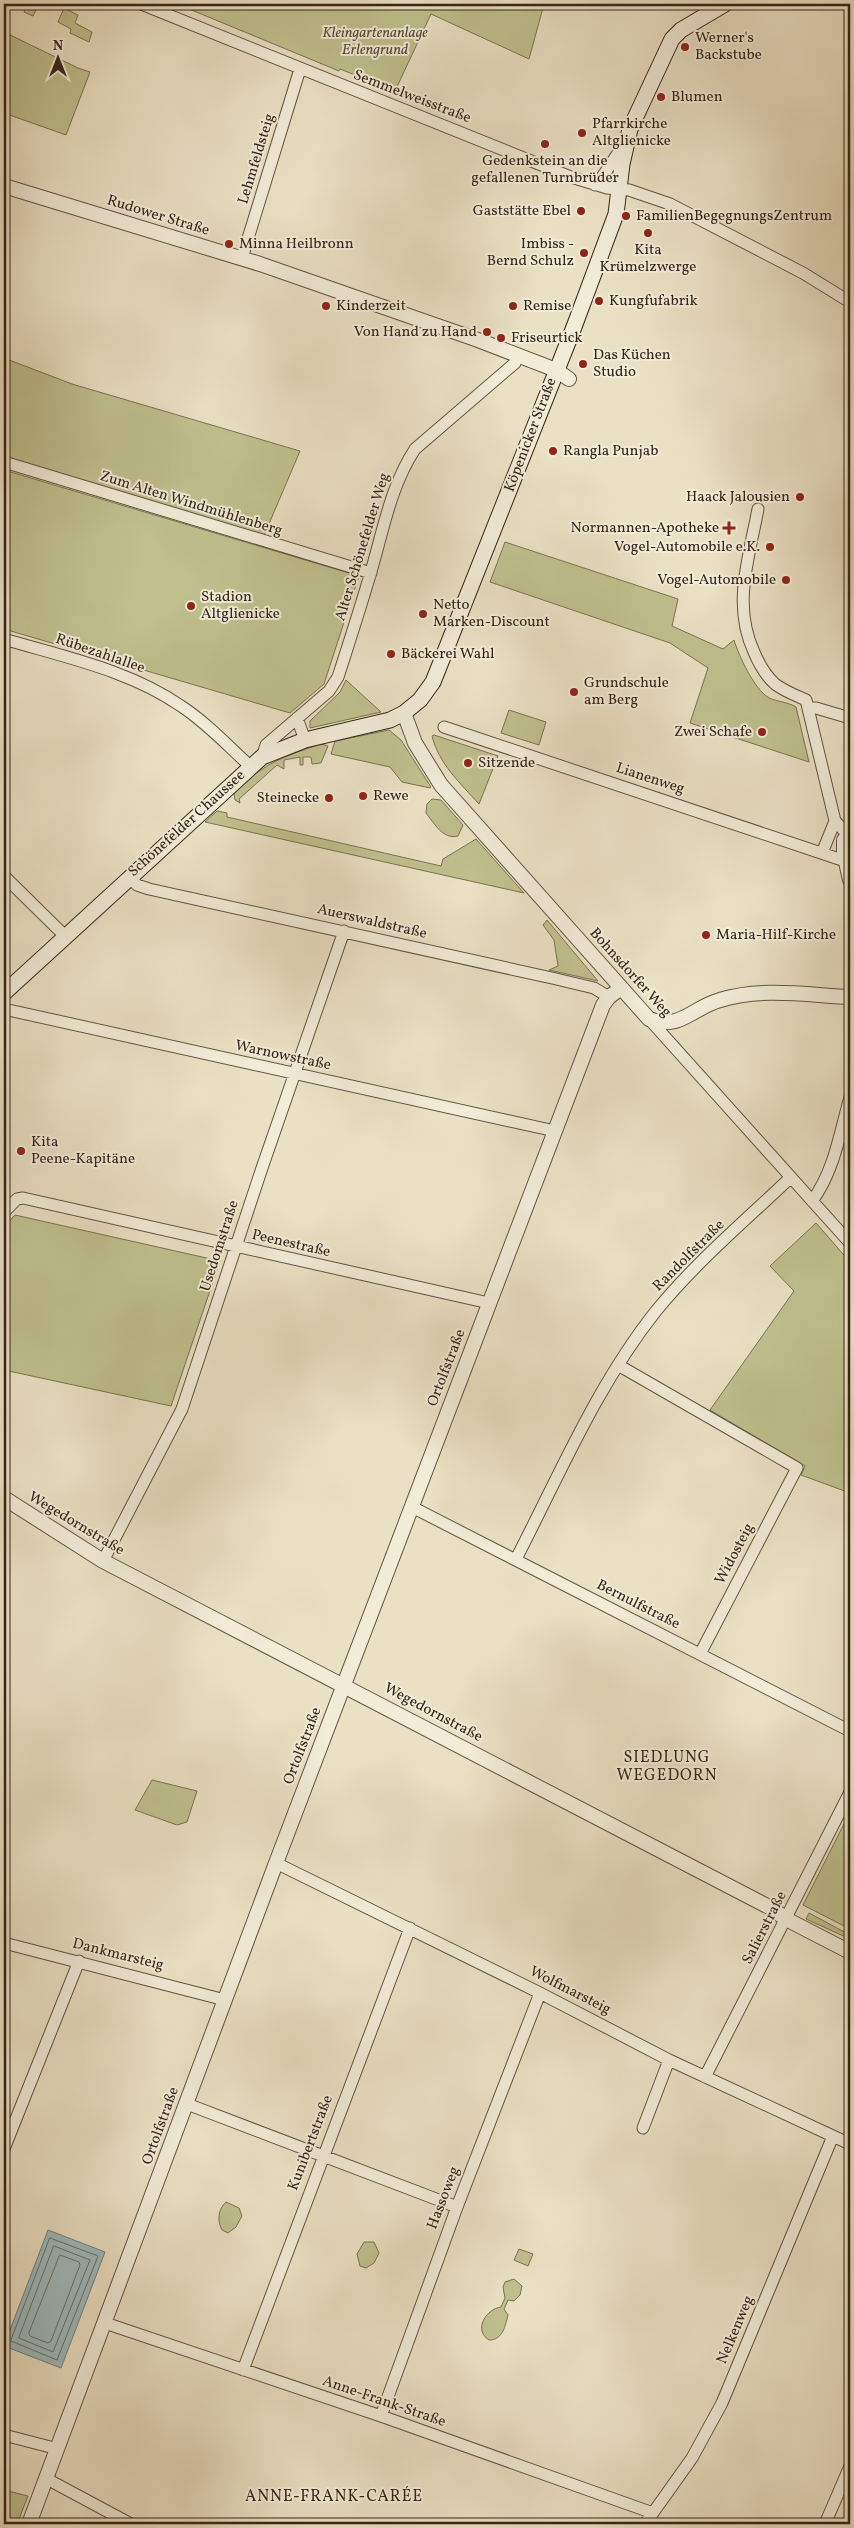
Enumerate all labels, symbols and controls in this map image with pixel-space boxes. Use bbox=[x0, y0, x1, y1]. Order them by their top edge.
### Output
park label: Kleingartenanlage Erlengrund bbox=[322, 23, 428, 61]
place label: Werner's Backstube bbox=[695, 28, 762, 66]
north arrow bbox=[32, 32, 82, 82]
text: N bbox=[53, 37, 63, 56]
marker: Werner's Backstube bbox=[679, 41, 691, 53]
street label: Semmelweisstraße bbox=[350, 65, 474, 129]
place label: Blumen bbox=[671, 87, 723, 108]
marker: Blumen bbox=[655, 91, 667, 103]
street label: Lehmfeldsteig bbox=[233, 111, 281, 207]
place label: Pfarrkirche Altglienicke bbox=[592, 114, 671, 152]
marker: Pfarrkirche Altglienicke bbox=[576, 127, 588, 139]
marker: Gedenkstein an die gefallenen Turnbrüder bbox=[539, 138, 551, 150]
place label: Gedenkstein an die gefallenen Turnbrüder bbox=[471, 151, 619, 189]
street label: Rudower Straße bbox=[104, 190, 212, 242]
place label: Gaststätte Ebel bbox=[473, 201, 571, 222]
marker: Gaststätte Ebel bbox=[575, 205, 587, 217]
place label: FamilienBegegnungsZentrum bbox=[636, 206, 832, 227]
marker: FamilienBegegnungsZentrum bbox=[620, 210, 632, 222]
marker: Kita Krümelzwerge bbox=[642, 227, 654, 239]
place label: Minna Heilbronn bbox=[239, 234, 354, 255]
place label: Imbiss - Bernd Schulz bbox=[487, 234, 574, 272]
marker: Minna Heilbronn bbox=[223, 238, 235, 250]
place label: Kita Krümelzwerge bbox=[600, 240, 696, 278]
marker: Imbiss - Bernd Schulz bbox=[578, 247, 590, 259]
place label: Kungfufabrik bbox=[609, 291, 698, 312]
marker: Kungfufabrik bbox=[593, 295, 605, 307]
place label: Kinderzeit bbox=[336, 296, 406, 317]
place label: Remise bbox=[523, 296, 571, 317]
marker: Kinderzeit bbox=[320, 300, 332, 312]
marker: Remise bbox=[507, 300, 519, 312]
place label: Von Hand zu Hand bbox=[354, 322, 477, 343]
marker: Von Hand zu Hand bbox=[481, 326, 493, 338]
place label: Friseurtick bbox=[511, 328, 582, 349]
marker: Friseurtick bbox=[495, 332, 507, 344]
place label: Das Küchen Studio bbox=[593, 345, 671, 383]
marker: Das Küchen Studio bbox=[577, 358, 589, 370]
street label: Köpenicker Straße bbox=[500, 375, 562, 495]
place label: Rangla Punjab bbox=[563, 441, 658, 462]
marker: Rangla Punjab bbox=[547, 445, 559, 457]
street label: Zum Alten Windmühlenberg bbox=[97, 466, 285, 542]
street label: Alter Schönefelder Weg bbox=[330, 470, 396, 624]
place label: Haack Jalousien bbox=[686, 487, 790, 508]
marker: Haack Jalousien bbox=[794, 491, 806, 503]
place label: Normannen-Apotheke bbox=[571, 518, 719, 539]
marker: Normannen-Apotheke bbox=[723, 522, 735, 534]
place label: Vogel-Automobile e.K. bbox=[614, 537, 760, 558]
marker: Vogel-Automobile e.K. bbox=[764, 541, 776, 553]
place label: Vogel-Automobile bbox=[657, 570, 776, 591]
marker: Vogel-Automobile bbox=[780, 574, 792, 586]
place label: Stadion Altglienicke bbox=[201, 587, 280, 625]
place label: Netto Marken-Discount bbox=[433, 595, 550, 633]
marker: Stadion Altglienicke bbox=[185, 600, 197, 612]
marker: Netto Marken-Discount bbox=[417, 608, 429, 620]
street label: Rübezahlallee bbox=[53, 629, 147, 679]
place label: Bäckerei Wahl bbox=[401, 644, 495, 665]
marker: Bäckerei Wahl bbox=[385, 648, 397, 660]
place label: Grundschule am Berg bbox=[584, 673, 669, 711]
marker: Grundschule am Berg bbox=[568, 686, 580, 698]
place label: Zwei Schafe bbox=[674, 722, 752, 743]
marker: Zwei Schafe bbox=[756, 726, 768, 738]
place label: Sitzende bbox=[478, 753, 535, 774]
marker: Sitzende bbox=[462, 757, 474, 769]
street label: Lianenweg bbox=[613, 758, 687, 800]
street label: Schönefelder Chaussee bbox=[124, 766, 250, 882]
place label: Rewe bbox=[373, 786, 409, 807]
place label: Steinecke bbox=[257, 788, 319, 809]
marker: Rewe bbox=[357, 790, 369, 802]
marker: Steinecke bbox=[323, 792, 335, 804]
street label: Auerswaldstraße bbox=[315, 899, 429, 945]
street label: Bohnsdorfer Weg bbox=[584, 924, 676, 1023]
place label: Maria-Hilf-Kirche bbox=[716, 925, 836, 946]
marker: Maria-Hilf-Kirche bbox=[700, 929, 712, 941]
street label: Warnowstraße bbox=[233, 1036, 333, 1076]
place label: Kita Peene-Kapitäne bbox=[31, 1132, 135, 1170]
marker: Kita Peene-Kapitäne bbox=[15, 1145, 27, 1157]
street label: Usedomstraße bbox=[195, 1198, 245, 1294]
street label: Randolfstraße bbox=[648, 1215, 730, 1297]
street label: Peenestraße bbox=[250, 1225, 332, 1263]
street label: Ortolfstraße bbox=[423, 1326, 471, 1410]
street label: Wegedornstraße bbox=[24, 1487, 128, 1561]
street label: Widosteig bbox=[710, 1519, 760, 1588]
street label: Bernulfstraße bbox=[593, 1575, 683, 1635]
street label: Wegedornstraße bbox=[380, 1678, 486, 1748]
street label: Ortolfstraße bbox=[279, 1704, 327, 1788]
district label: SIEDLUNG WEGEDORN bbox=[616, 1747, 718, 1787]
street label: Salierstraße bbox=[738, 1888, 792, 1968]
street label: Dankmarsteig bbox=[70, 1934, 166, 1977]
street label: Wolfmarsteig bbox=[526, 1961, 615, 2021]
street label: Ortolfstraße bbox=[137, 2084, 185, 2168]
street label: Kunibertstraße bbox=[283, 2092, 339, 2194]
street label: Hassoweg bbox=[422, 2163, 466, 2232]
street label: Nelkenweg bbox=[712, 2292, 760, 2367]
street label: Anne-Frank-Straße bbox=[319, 2371, 449, 2433]
district label: ANNE-FRANK-CARÉE bbox=[245, 2486, 423, 2508]

